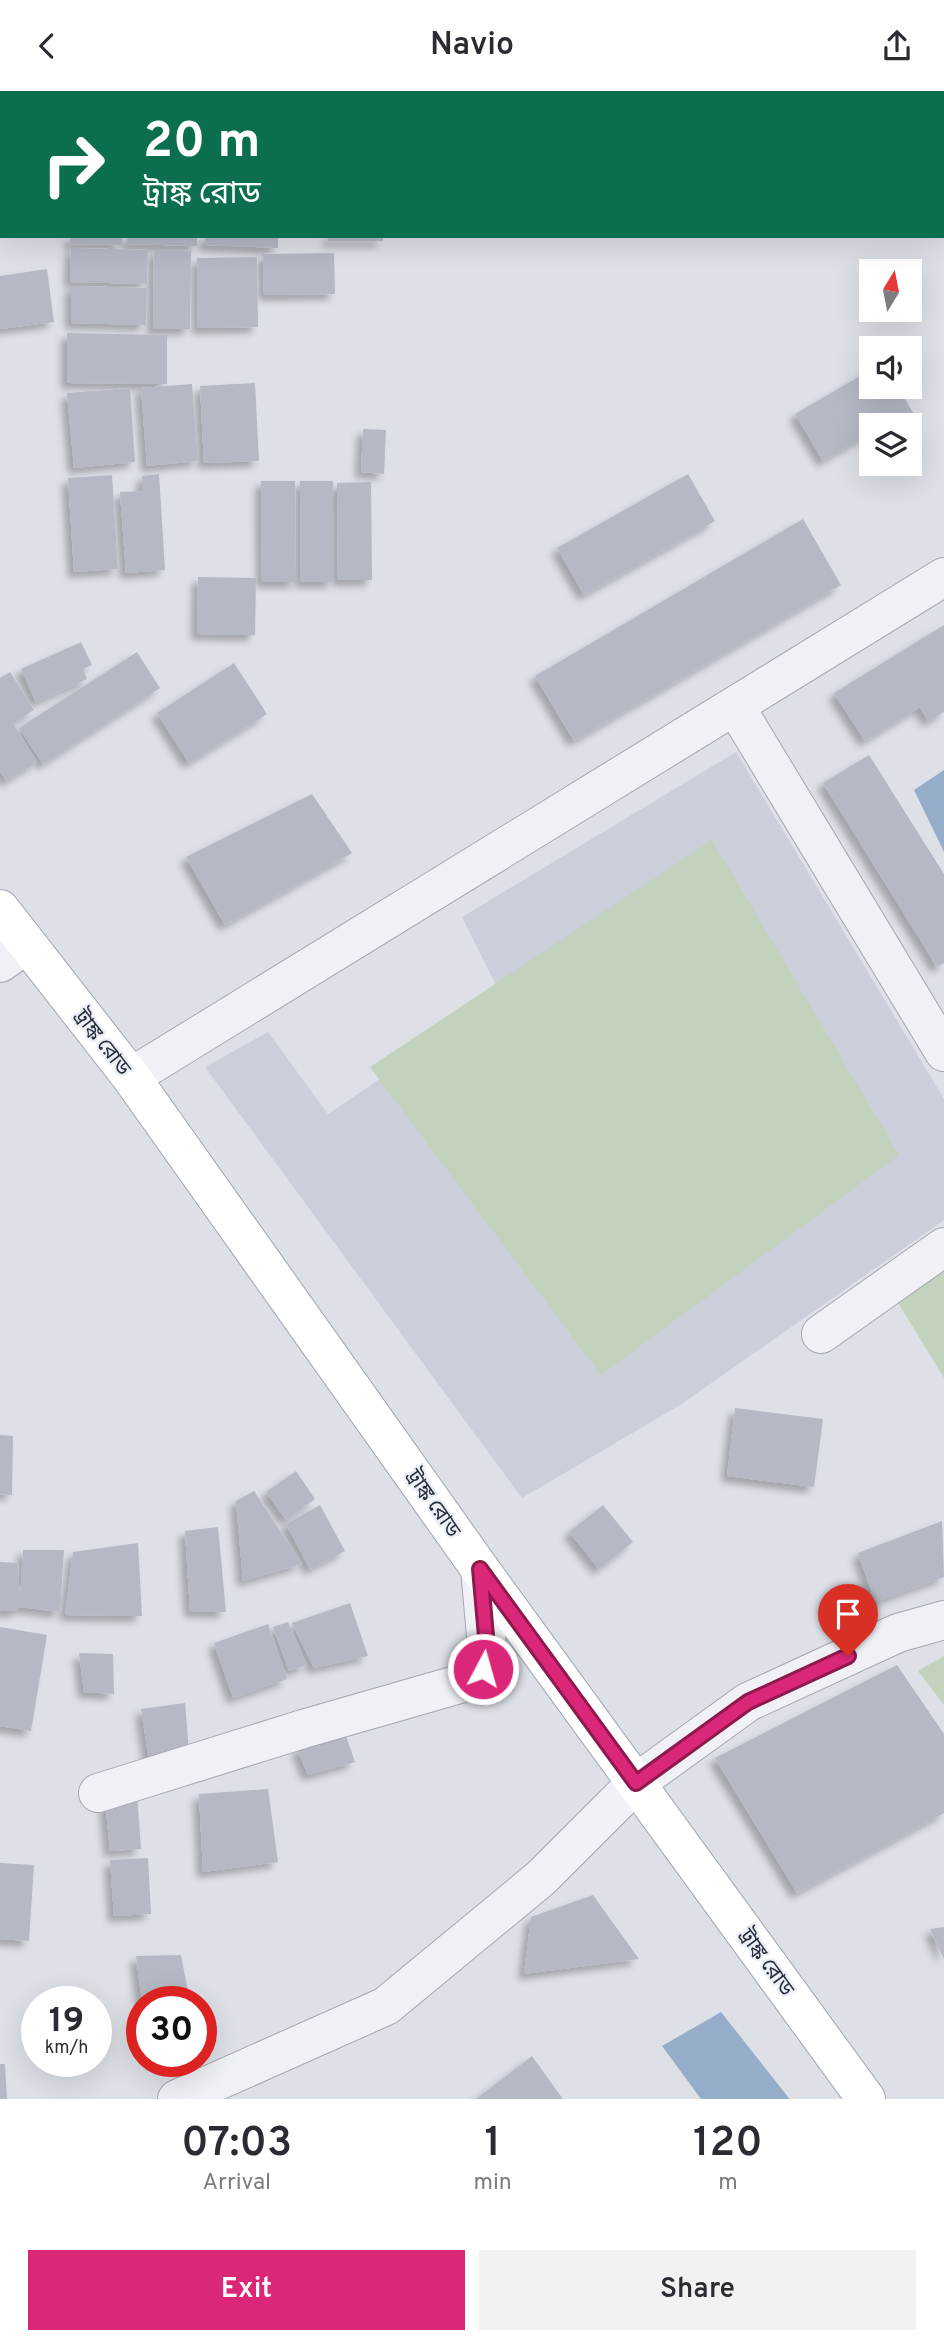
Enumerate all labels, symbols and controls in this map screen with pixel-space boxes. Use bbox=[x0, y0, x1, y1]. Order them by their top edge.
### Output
text: Navio bbox=[430, 26, 514, 66]
icon: back bbox=[28, 27, 66, 65]
icon: share bbox=[878, 27, 916, 65]
text: 20 m bbox=[143, 113, 260, 175]
icon: right bbox=[28, 119, 119, 210]
text: ট্রাঙ্ক রোড bbox=[143, 175, 261, 215]
north arrow bbox=[859, 259, 922, 322]
map controls bbox=[859, 259, 922, 476]
button: sound bbox=[859, 336, 922, 399]
button: layers bbox=[859, 413, 922, 476]
street label: ট্রাঙ্ক রোড bbox=[67, 1003, 137, 1082]
street label: ট্রাঙ্ক রোড bbox=[399, 1464, 467, 1544]
pin bbox=[818, 1584, 878, 1656]
icon: arrive bbox=[829, 1595, 867, 1633]
position arrow bbox=[446, 1632, 520, 1706]
street label: ট্রাঙ্ক রোড bbox=[732, 1923, 800, 2003]
speed limit sign: 30 bbox=[126, 1986, 217, 2077]
text: 19 bbox=[49, 2000, 84, 2044]
text: km/h bbox=[45, 2037, 88, 2060]
text: 07:03 bbox=[181, 2118, 292, 2171]
text: 1 bbox=[484, 2118, 501, 2171]
text: 120 bbox=[693, 2118, 763, 2171]
text: Arrival bbox=[202, 2169, 271, 2198]
text: min bbox=[474, 2169, 512, 2198]
text: m bbox=[718, 2169, 738, 2198]
button: Exit bbox=[28, 2250, 465, 2330]
button: Share bbox=[479, 2250, 916, 2330]

